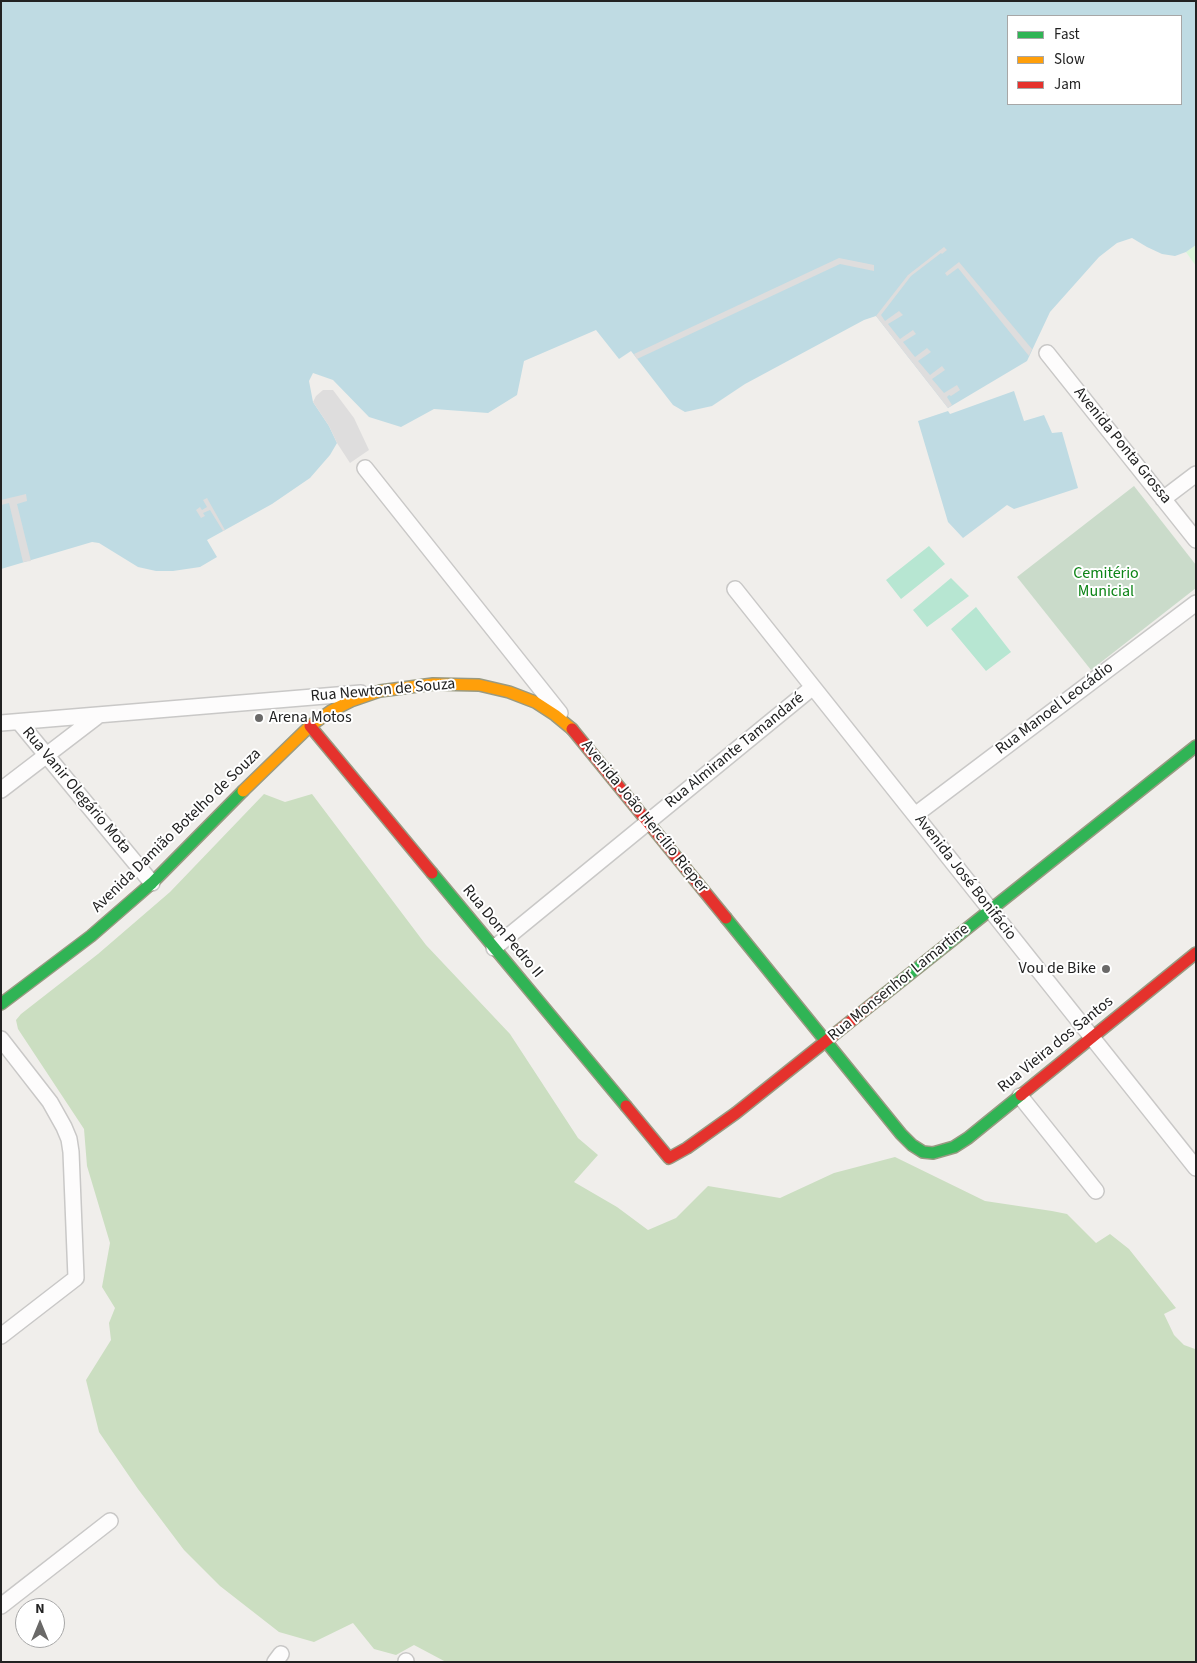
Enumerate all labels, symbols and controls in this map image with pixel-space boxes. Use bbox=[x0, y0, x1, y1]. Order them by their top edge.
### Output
legend bbox=[1007, 15, 1182, 105]
text: Fast bbox=[1054, 24, 1080, 45]
text: Slow bbox=[1054, 49, 1085, 70]
text: Jam bbox=[1054, 74, 1081, 95]
street label: Avenida Ponta Grossa bbox=[1069, 384, 1175, 508]
park label: Cemitério Municial bbox=[1073, 564, 1139, 602]
street label: Rua Manoel Leocádio bbox=[992, 659, 1118, 759]
street label: Rua Newton de Souza bbox=[310, 675, 456, 707]
street label: Rua Almirante Tamandaré bbox=[662, 689, 808, 813]
place label: Arena Motos bbox=[269, 708, 352, 728]
marker: Arena Motos bbox=[253, 712, 265, 724]
street label: Rua Vanir Olegário Mota bbox=[17, 724, 135, 858]
street label: Avenida João Hercílio Rieper bbox=[576, 737, 712, 897]
street label: Avenida Damião Botelho de Souza bbox=[88, 745, 266, 917]
street label: Avenida José Bonifácio bbox=[910, 811, 1020, 945]
street label: Rua Dom Pedro II bbox=[458, 882, 546, 982]
street label: Rua Monsenhor Lamartine bbox=[824, 920, 974, 1046]
place label: Vou de Bike bbox=[1018, 959, 1096, 979]
marker: Vou de Bike bbox=[1100, 963, 1112, 975]
street label: Rua Vieira dos Santos bbox=[994, 993, 1118, 1097]
north arrow bbox=[15, 1598, 65, 1648]
text: N bbox=[35, 1599, 45, 1619]

